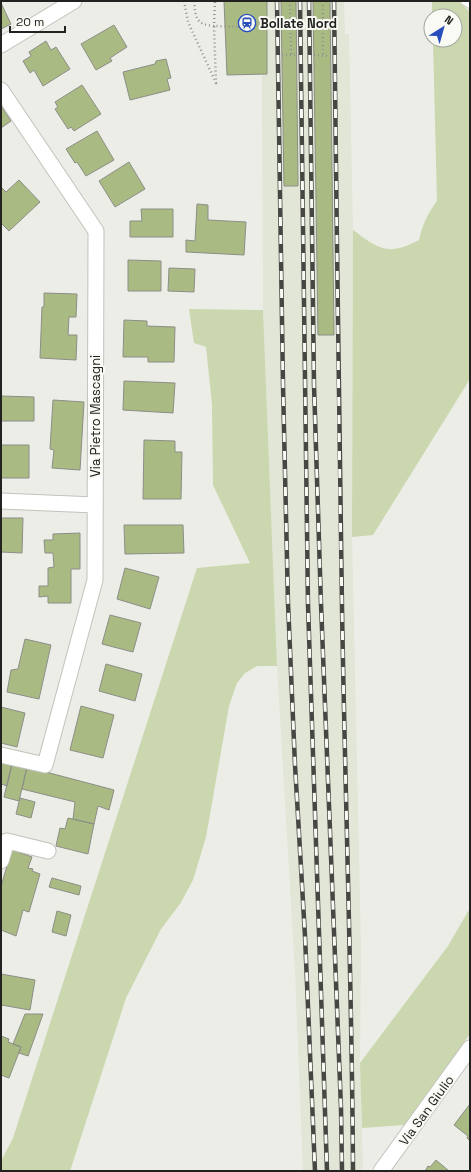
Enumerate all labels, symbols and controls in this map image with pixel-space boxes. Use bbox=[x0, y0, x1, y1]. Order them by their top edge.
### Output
scale bar bbox=[10, 8, 65, 34]
north arrow bbox=[423, 8, 463, 48]
text: N bbox=[442, 12, 456, 28]
station icon: Bollate Nord bbox=[237, 13, 257, 33]
text: 20 m bbox=[16, 14, 44, 30]
place label: Bollate Nord bbox=[260, 15, 337, 32]
street label: Via Pietro Mascagni bbox=[87, 355, 104, 477]
street label: Via San Giulio bbox=[395, 1072, 458, 1149]

